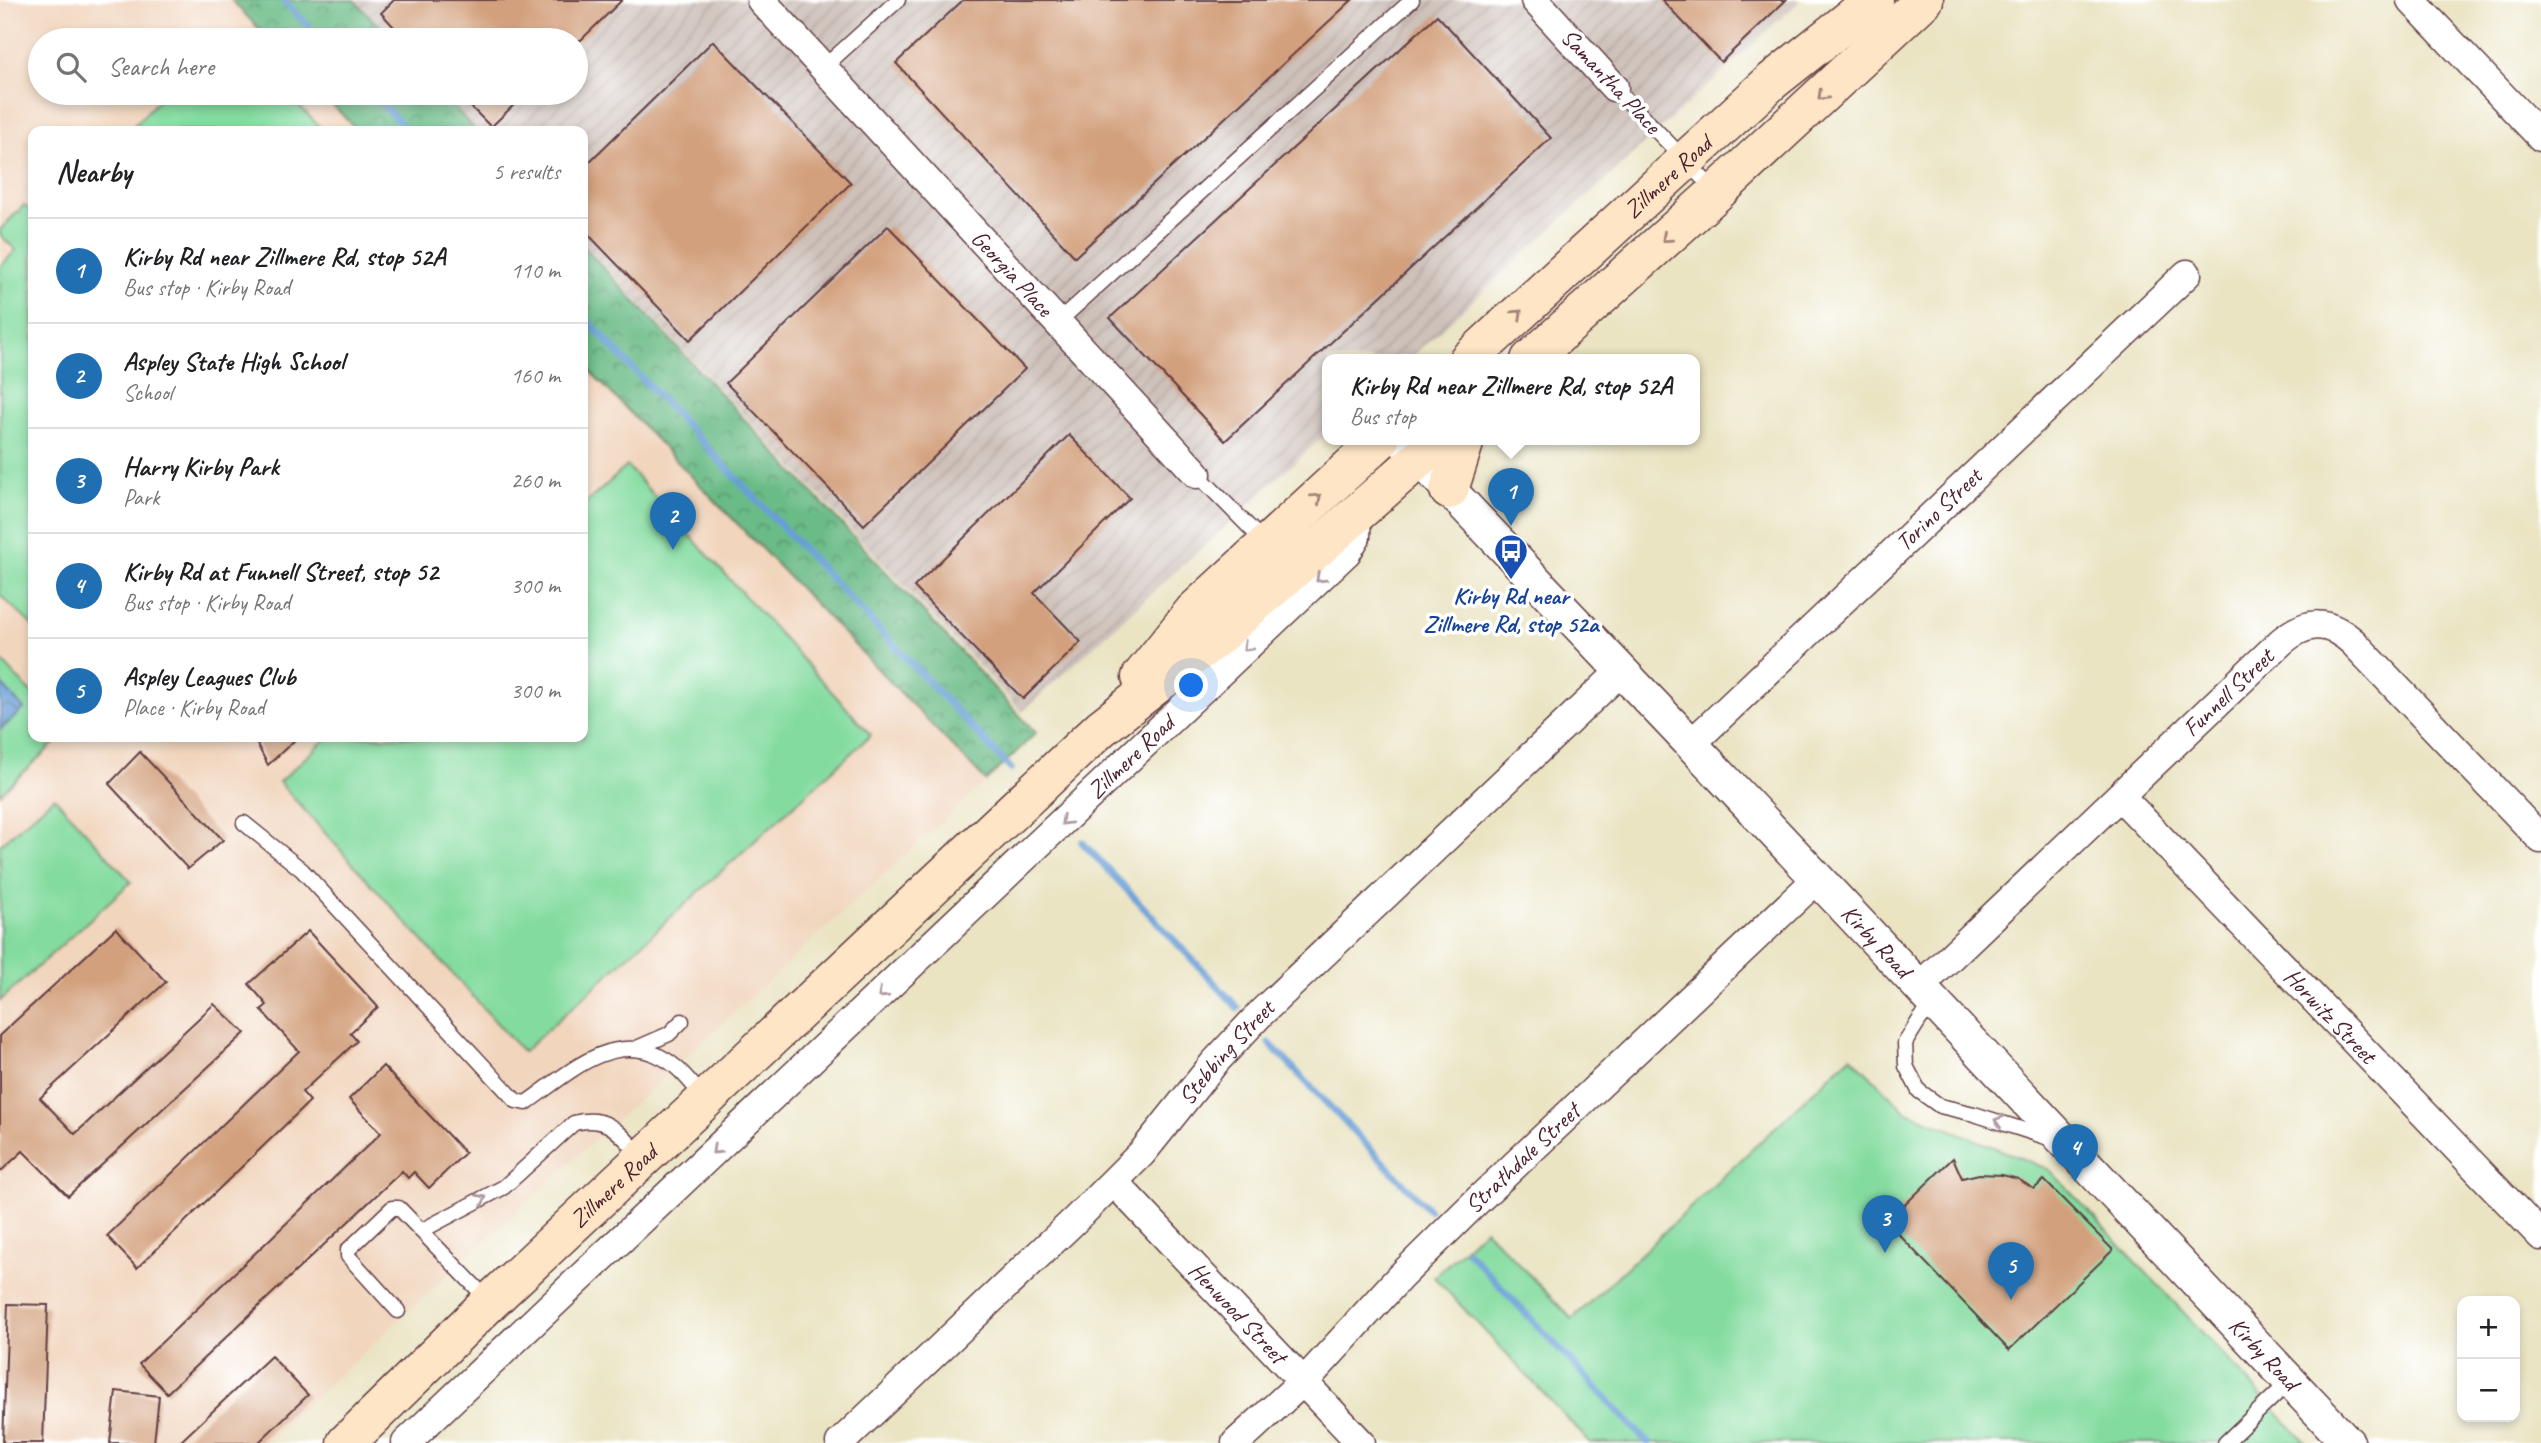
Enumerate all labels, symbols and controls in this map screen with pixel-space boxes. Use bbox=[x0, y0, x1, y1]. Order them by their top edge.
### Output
street label: Samantha Place bbox=[1555, 22, 1669, 141]
search box bbox=[28, 28, 588, 105]
icon: search bbox=[52, 48, 90, 86]
text: Search here bbox=[108, 50, 214, 83]
one-way arrow bbox=[1817, 87, 1830, 100]
street label: Zillmere Road bbox=[1617, 127, 1721, 225]
text: Nearby bbox=[56, 153, 132, 191]
text: 5 results bbox=[493, 157, 560, 186]
street label: Georgia Place bbox=[965, 223, 1061, 324]
one-way arrow bbox=[1661, 230, 1674, 242]
text: Kirby Rd near Zillmere Rd, stop 52A bbox=[123, 240, 445, 273]
text: 1 bbox=[74, 256, 84, 285]
text: 110 m bbox=[511, 256, 560, 285]
text: Bus stop · Kirby Road bbox=[123, 273, 290, 302]
one-way arrow bbox=[1510, 309, 1523, 322]
text: Aspley State High School bbox=[123, 345, 344, 378]
popup bbox=[1322, 354, 1700, 445]
text: 2 bbox=[74, 361, 84, 390]
text: 160 m bbox=[511, 361, 560, 390]
text: Kirby Rd near Zillmere Rd, stop 52A bbox=[1350, 369, 1672, 402]
text: School bbox=[123, 378, 172, 407]
text: Bus stop bbox=[1350, 402, 1416, 431]
text: Harry Kirby Park bbox=[123, 450, 279, 483]
street label: Torino Street bbox=[1889, 460, 1989, 557]
text: 3 bbox=[74, 466, 84, 495]
text: 260 m bbox=[511, 466, 560, 495]
pin: 1 bbox=[1488, 468, 1534, 526]
text: Park bbox=[123, 483, 159, 512]
pin: 2 bbox=[650, 492, 696, 550]
one-way arrow bbox=[1309, 494, 1322, 506]
bus stop icon: Kirby Rd near Zillmere Rd, stop 52a bbox=[1492, 532, 1530, 581]
text: Kirby Rd at Funnell Street, stop 52 bbox=[123, 555, 438, 588]
one-way arrow bbox=[1315, 569, 1328, 582]
text: 4 bbox=[74, 571, 84, 600]
text: 300 m bbox=[511, 571, 560, 600]
place label: Kirby Rd near Zillmere Rd, stop 52a bbox=[1424, 581, 1601, 639]
text: Bus stop · Kirby Road bbox=[123, 588, 290, 617]
one-way arrow bbox=[1242, 638, 1255, 651]
street label: Funnell Street bbox=[2176, 641, 2281, 743]
text: Aspley Leagues Club bbox=[123, 660, 296, 693]
your location bbox=[1174, 668, 1208, 702]
text: 5 bbox=[74, 676, 84, 705]
text: 300 m bbox=[511, 676, 560, 705]
text: Place · Kirby Road bbox=[123, 693, 265, 722]
street label: Zillmere Road bbox=[1081, 706, 1183, 805]
one-way arrow bbox=[1060, 812, 1073, 825]
street label: Kirby Road bbox=[1835, 898, 1920, 987]
street label: Horwitz Street bbox=[2278, 962, 2384, 1071]
one-way arrow bbox=[877, 986, 890, 998]
street label: Stebbing Street bbox=[1172, 992, 1282, 1111]
street label: Strathdale Street bbox=[1458, 1095, 1588, 1220]
one-way arrow bbox=[1993, 1114, 2005, 1129]
pin: 4 bbox=[2052, 1124, 2098, 1182]
street label: Zillmere Road bbox=[564, 1135, 666, 1234]
one-way arrow bbox=[712, 1142, 725, 1155]
one-way arrow bbox=[474, 1194, 487, 1208]
pin: 3 bbox=[1862, 1195, 1908, 1253]
pin: 5 bbox=[1988, 1242, 2034, 1300]
street label: Henwood Street bbox=[1182, 1256, 1295, 1372]
map controls bbox=[2457, 1296, 2520, 1422]
button: + bbox=[2457, 1296, 2520, 1359]
street label: Kirby Road bbox=[2222, 1311, 2308, 1399]
button: − bbox=[2457, 1359, 2520, 1422]

